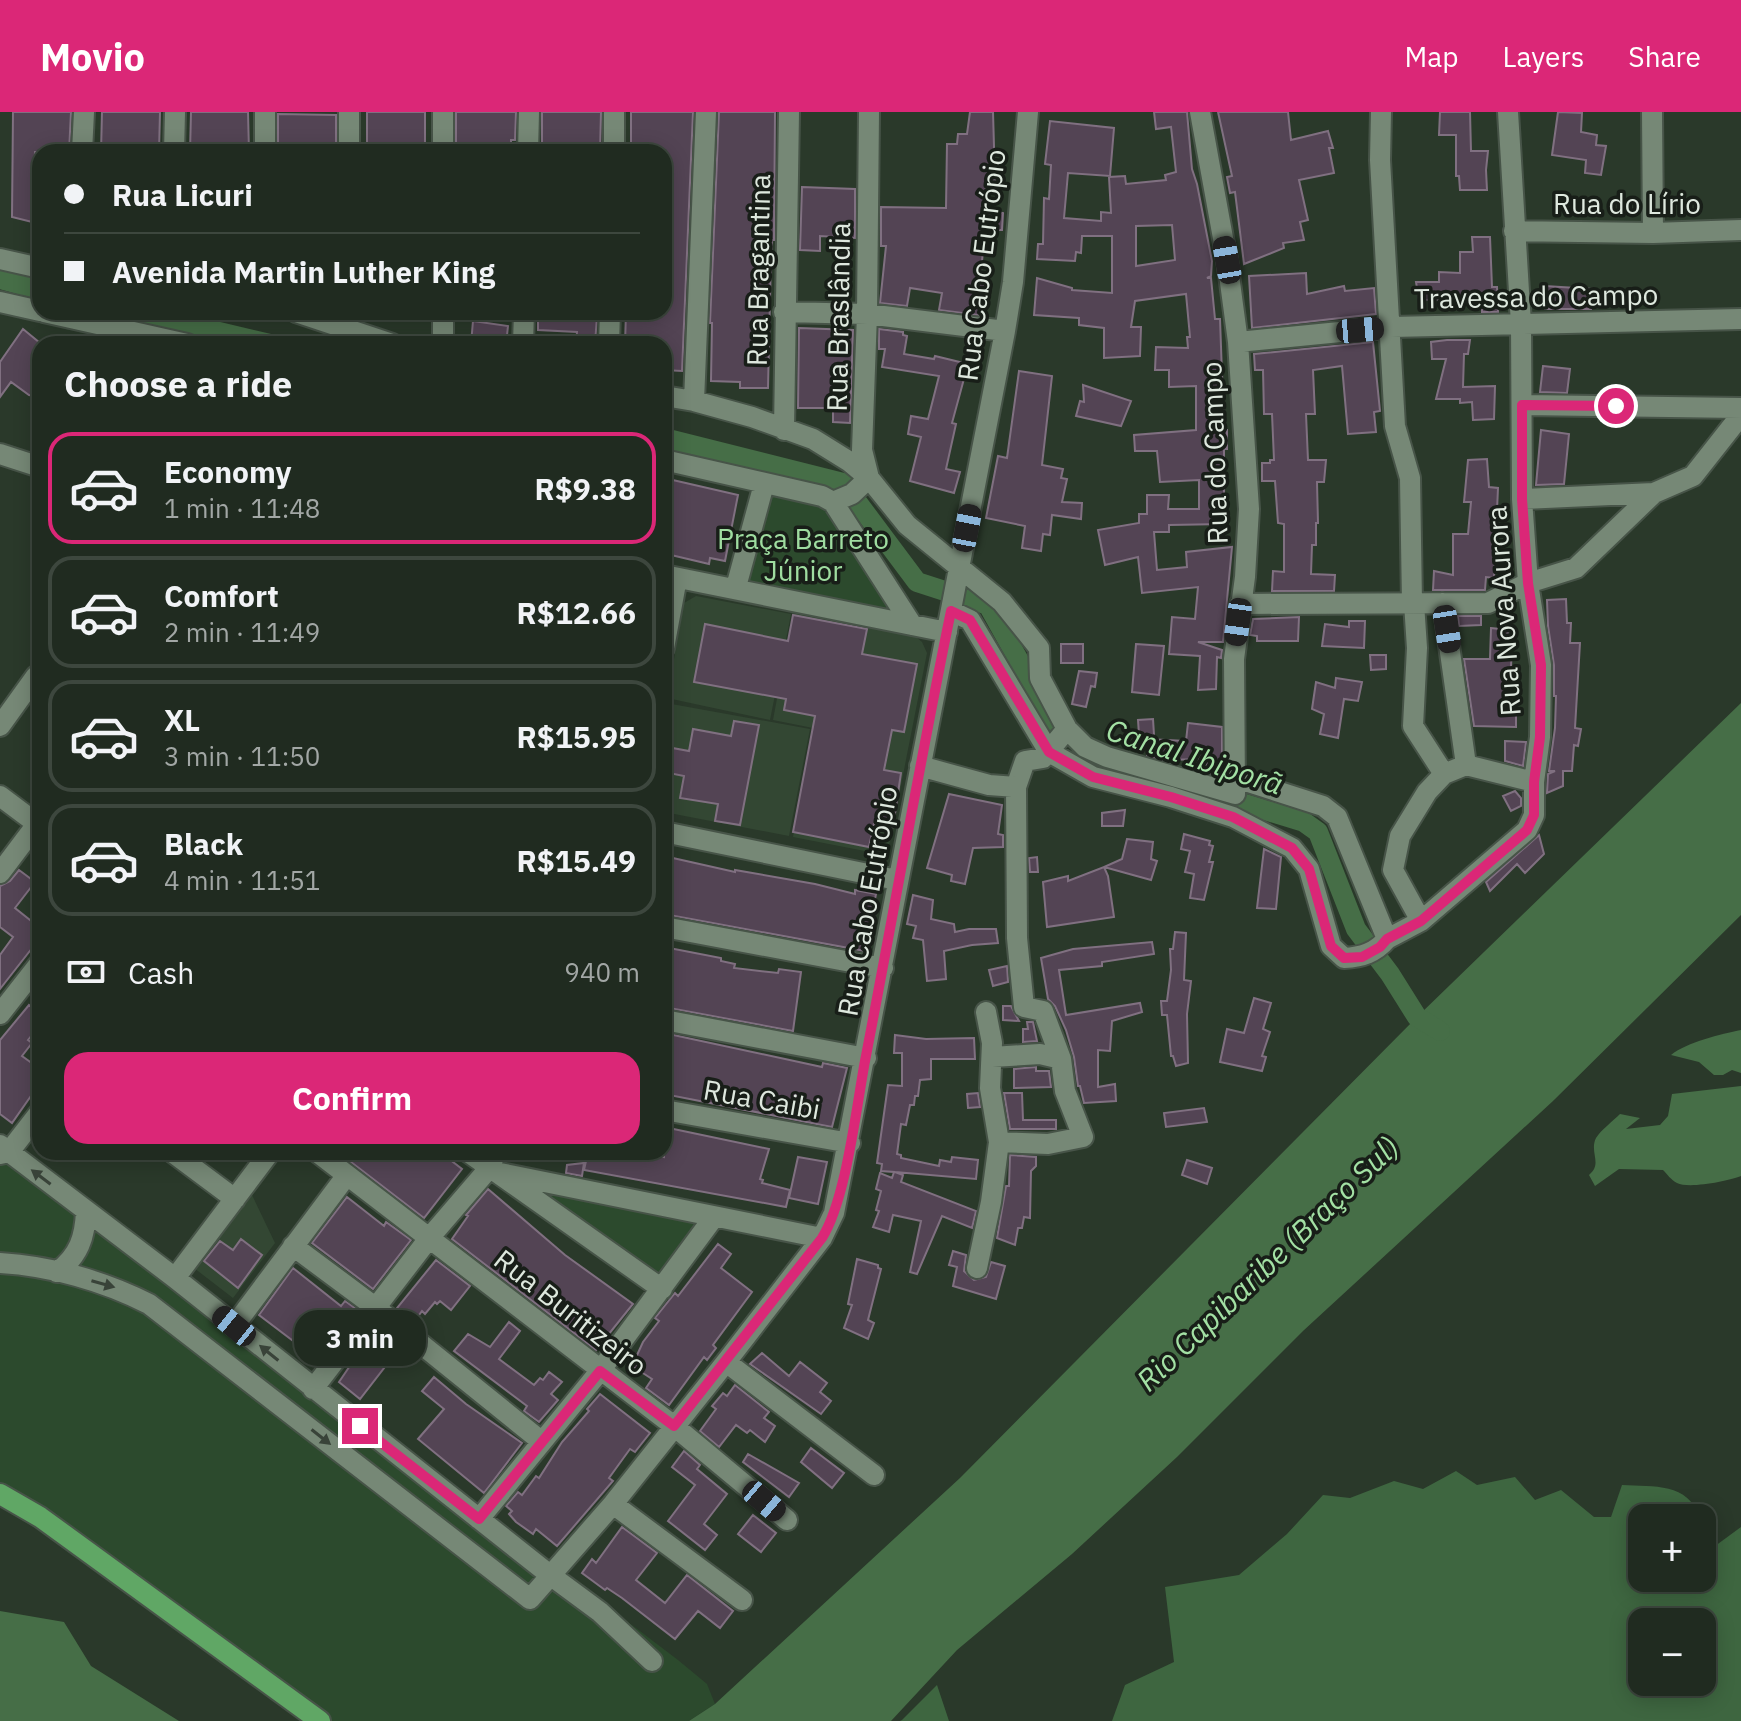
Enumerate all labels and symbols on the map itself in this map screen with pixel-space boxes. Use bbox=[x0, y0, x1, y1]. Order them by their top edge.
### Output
street label: Rua Cabo Eutrópio bbox=[948, 147, 1014, 383]
street label: Rua Bragantina bbox=[738, 174, 778, 366]
street label: Rua do Lírio bbox=[1553, 185, 1701, 222]
street label: Rua Braslândia bbox=[818, 222, 858, 412]
car bbox=[1211, 234, 1243, 286]
street label: Travessa do Campo bbox=[1413, 275, 1659, 317]
car bbox=[1335, 316, 1385, 344]
street label: Rua do Campo bbox=[1192, 361, 1236, 545]
route start bbox=[1598, 388, 1634, 424]
car bbox=[951, 502, 983, 554]
street label: Rua Nova Aurora bbox=[1477, 505, 1529, 717]
park label: Praça Barreto Júnior bbox=[717, 520, 889, 589]
car bbox=[1223, 597, 1253, 647]
car bbox=[1431, 603, 1463, 655]
water label: Canal Ibiporã bbox=[1102, 709, 1288, 803]
street label: Rua Cabo Eutrópio bbox=[829, 783, 905, 1019]
street label: Rua Caibi bbox=[701, 1071, 823, 1127]
water label: Rio Capibaribe (Braço Sul) bbox=[1127, 1127, 1407, 1399]
one-way arrow bbox=[31, 1169, 51, 1185]
street label: Rua Buritizeiro bbox=[487, 1241, 655, 1383]
one-way arrow bbox=[92, 1278, 116, 1291]
car bbox=[208, 1302, 260, 1350]
callout: 3 min bbox=[294, 1310, 426, 1366]
one-way arrow bbox=[259, 1346, 279, 1362]
route end bbox=[342, 1408, 378, 1444]
one-way arrow bbox=[311, 1429, 331, 1445]
car bbox=[738, 1476, 790, 1526]

